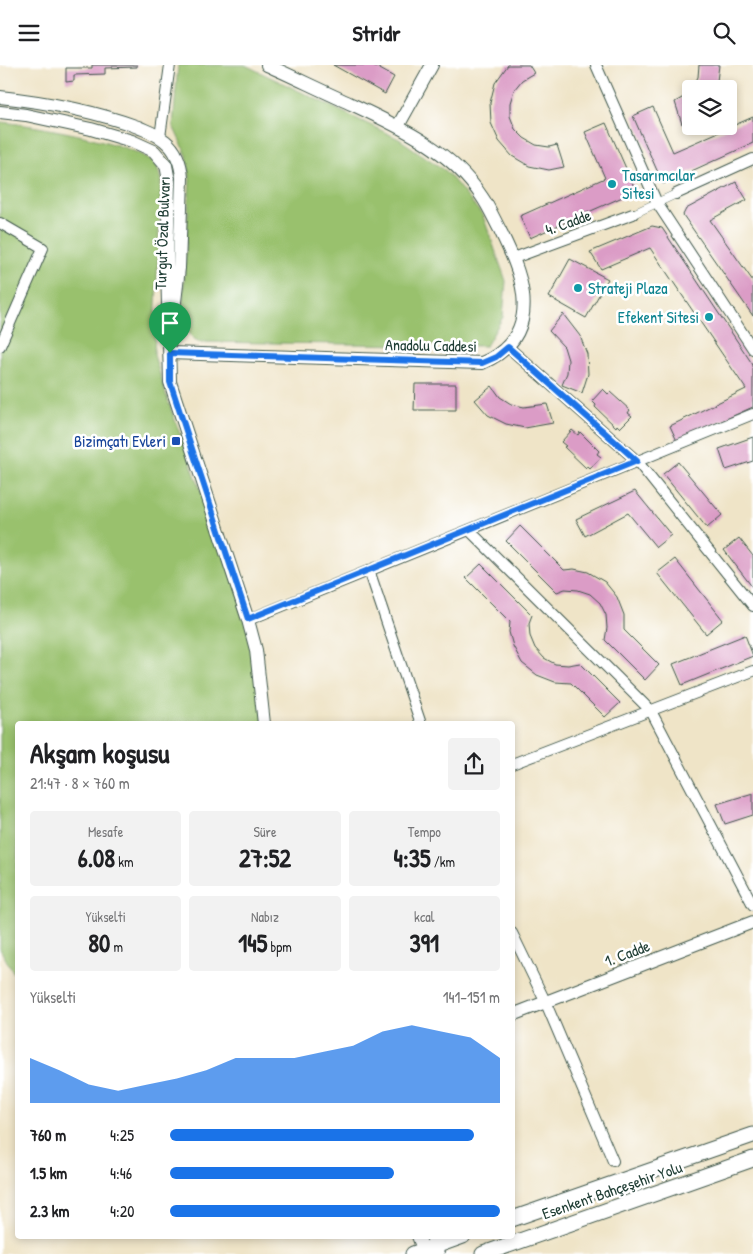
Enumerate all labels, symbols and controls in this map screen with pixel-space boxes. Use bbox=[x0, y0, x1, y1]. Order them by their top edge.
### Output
text: Stridr bbox=[352, 18, 401, 48]
icon: menu bbox=[15, 19, 43, 47]
icon: search bbox=[710, 19, 738, 47]
map controls bbox=[682, 80, 737, 135]
button: layers bbox=[682, 80, 737, 135]
place label: Tasarımcılar Sitesi bbox=[622, 164, 695, 204]
street label: Turgut Özal Bulvarı bbox=[149, 176, 175, 290]
marker: Tasarımcılar Sitesi bbox=[606, 178, 618, 190]
street label: 4. Cadde bbox=[542, 203, 594, 240]
place label: Strateji Plaza bbox=[588, 277, 668, 299]
marker: Strateji Plaza bbox=[572, 282, 584, 294]
pin bbox=[149, 302, 191, 353]
place label: Efekent Sitesi bbox=[618, 306, 699, 328]
icon: arrive bbox=[156, 309, 184, 337]
marker: Efekent Sitesi bbox=[703, 311, 715, 323]
street label: Anadolu Caddesi bbox=[385, 333, 477, 357]
place label: Bizimçatı Evleri bbox=[74, 430, 166, 452]
marker: Bizimçatı Evleri bbox=[170, 435, 182, 447]
text: Akşam koşusu bbox=[30, 734, 169, 772]
button: share bbox=[448, 738, 500, 790]
text: 21:47 · 8 × 760 m bbox=[30, 772, 130, 794]
text: Mesafe bbox=[88, 822, 123, 841]
text: Süre bbox=[253, 822, 276, 841]
text: Tempo bbox=[408, 822, 441, 841]
text: 6.08 bbox=[78, 841, 115, 875]
text: 27:52 bbox=[239, 841, 291, 875]
text: 4:35 bbox=[394, 841, 431, 875]
text: km bbox=[115, 852, 134, 871]
text: /km bbox=[431, 852, 455, 871]
text: Yükselti bbox=[86, 907, 126, 926]
text: Nabız bbox=[251, 907, 279, 926]
text: kcal bbox=[414, 907, 435, 926]
text: 80 bbox=[88, 926, 110, 960]
text: 145 bbox=[238, 926, 267, 960]
text: 391 bbox=[410, 926, 439, 960]
street label: 1. Cadde bbox=[601, 934, 653, 972]
text: m bbox=[110, 937, 123, 956]
text: bpm bbox=[267, 937, 292, 956]
text: Yükselti bbox=[30, 986, 76, 1008]
text: 141–151 m bbox=[443, 986, 500, 1008]
text: 760 m bbox=[30, 1124, 66, 1146]
text: 4:25 bbox=[110, 1124, 134, 1146]
street label: Esenkent Bahçeşehir Yolu bbox=[539, 1156, 686, 1224]
text: 1.5 km bbox=[30, 1162, 67, 1184]
text: 4:46 bbox=[110, 1162, 132, 1184]
text: 2.3 km bbox=[30, 1200, 69, 1222]
text: 4:20 bbox=[110, 1200, 134, 1222]

